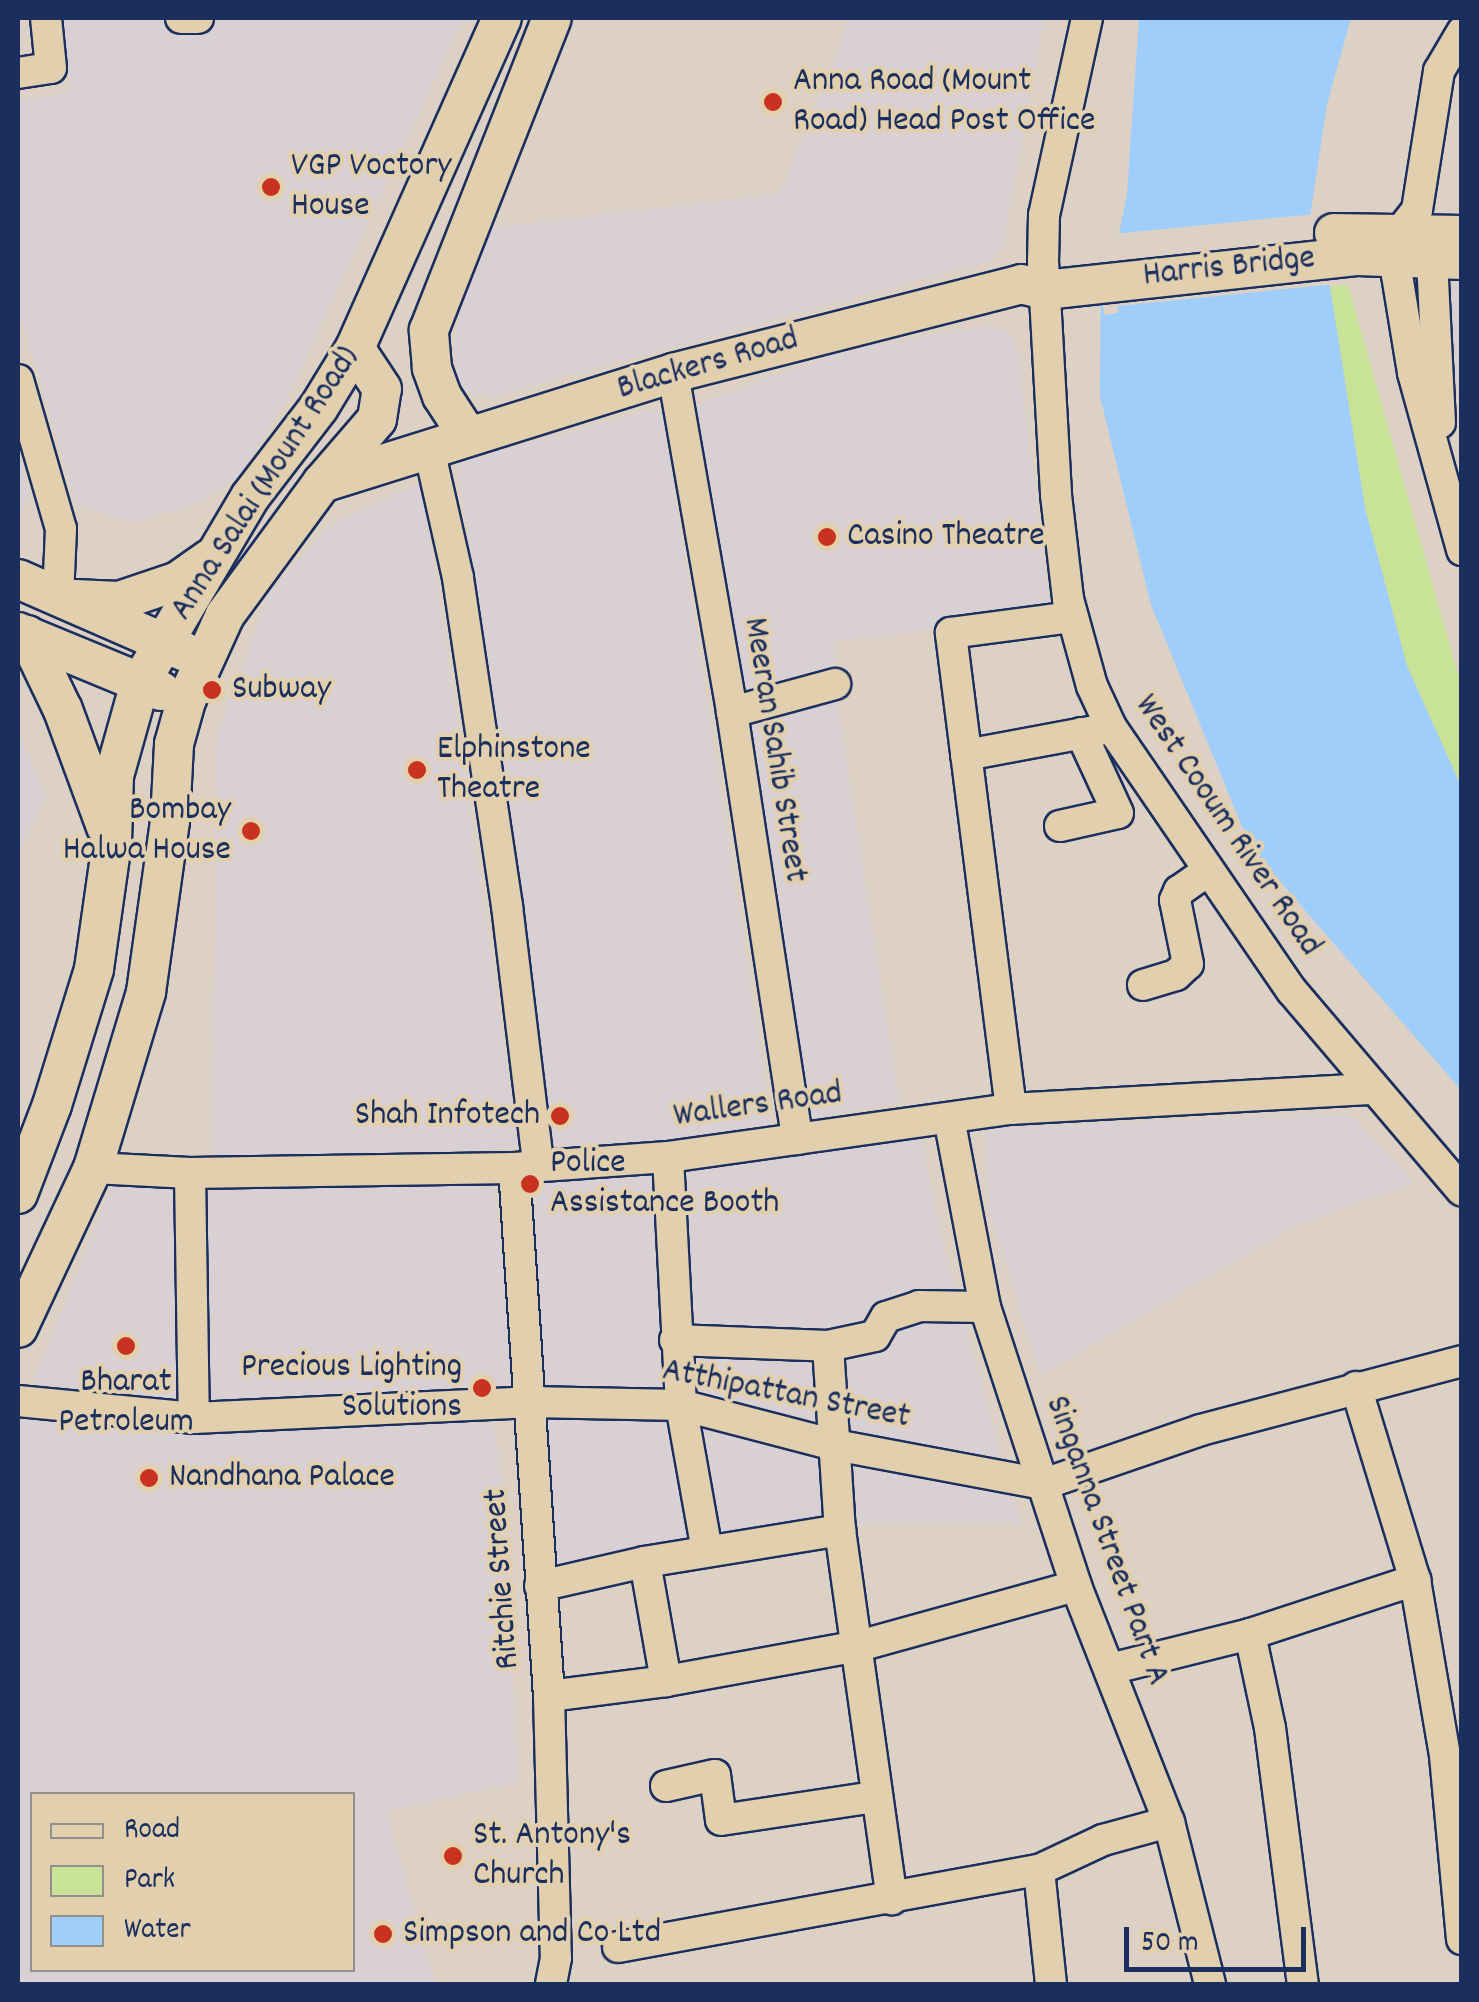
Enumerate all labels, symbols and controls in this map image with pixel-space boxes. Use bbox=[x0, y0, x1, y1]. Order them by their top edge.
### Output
place label: Anna Road (Mount Road) Head Post Office bbox=[793, 61, 1095, 143]
marker: Anna Road (Mount Road) Head Post Office bbox=[762, 91, 784, 113]
place label: VGP Voctory House bbox=[291, 146, 452, 228]
marker: VGP Voctory House bbox=[260, 176, 282, 198]
street label: Harris Bridge bbox=[1141, 238, 1317, 298]
street label: Blackers Road bbox=[613, 319, 803, 411]
street label: Anna Salai (Mount Road) bbox=[162, 339, 370, 629]
place label: Casino Theatre bbox=[847, 516, 1045, 558]
marker: Casino Theatre bbox=[816, 526, 838, 548]
street label: Meeran Sahib Street bbox=[732, 615, 816, 885]
place label: Subway bbox=[232, 669, 331, 711]
marker: Subway bbox=[201, 679, 223, 701]
street label: West Cooum River Road bbox=[1124, 687, 1330, 965]
place label: Elphinstone Theatre bbox=[437, 729, 591, 811]
marker: Elphinstone Theatre bbox=[406, 759, 428, 781]
place label: Bombay Halwa House bbox=[63, 790, 231, 872]
marker: Bombay Halwa House bbox=[240, 820, 262, 842]
street label: Wallers Road bbox=[671, 1073, 845, 1139]
place label: Shah Infotech bbox=[355, 1095, 540, 1137]
marker: Shah Infotech bbox=[549, 1105, 571, 1127]
place label: Police Assistance Booth bbox=[550, 1143, 779, 1225]
marker: Police Assistance Booth bbox=[519, 1173, 541, 1195]
marker: Bharat Petroleum bbox=[115, 1335, 137, 1357]
place label: Precious Lighting Solutions bbox=[241, 1347, 462, 1429]
street label: Atthipattan Street bbox=[659, 1350, 913, 1440]
place label: Bharat Petroleum bbox=[58, 1362, 194, 1444]
marker: Precious Lighting Solutions bbox=[471, 1377, 493, 1399]
street label: Singanna Street Part A bbox=[1034, 1391, 1178, 1691]
place label: Nandhana Palace bbox=[169, 1457, 395, 1499]
marker: Nandhana Palace bbox=[138, 1467, 160, 1489]
street label: Ritchie Street bbox=[476, 1487, 530, 1671]
legend bbox=[30, 1792, 355, 1972]
text: Road bbox=[124, 1810, 180, 1853]
place label: St. Antony's Church bbox=[473, 1815, 631, 1897]
marker: St. Antony's Church bbox=[442, 1845, 464, 1867]
text: Park bbox=[124, 1860, 175, 1903]
scale bar bbox=[1129, 1907, 1312, 1969]
text: Water bbox=[124, 1910, 191, 1953]
place label: Simpson and Co Ltd bbox=[403, 1913, 661, 1955]
marker: Simpson and Co Ltd bbox=[372, 1923, 394, 1945]
text: 50 m bbox=[1141, 1923, 1199, 1966]

